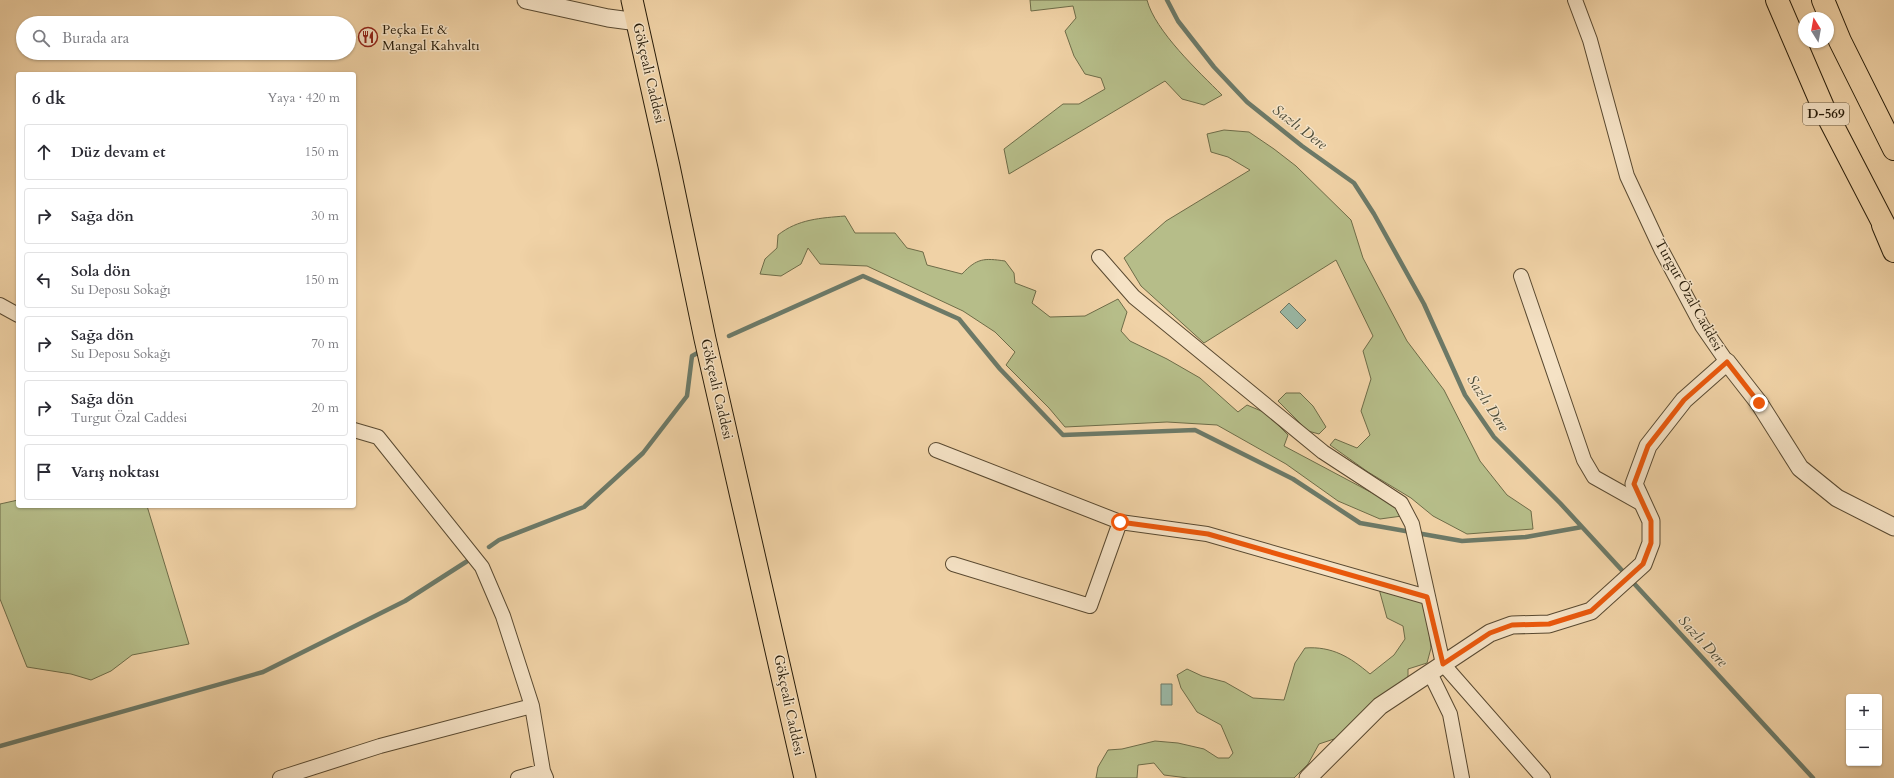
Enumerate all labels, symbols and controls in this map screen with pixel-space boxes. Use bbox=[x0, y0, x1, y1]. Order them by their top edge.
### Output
north arrow bbox=[1798, 12, 1834, 48]
search box bbox=[16, 16, 356, 60]
place label: Peçka Et & Mangal Kahvaltı bbox=[382, 20, 480, 55]
street label: Gökçeali Caddesi bbox=[628, 21, 670, 125]
restaurant icon: Peçka Et & Mangal Kahvaltı bbox=[357, 26, 379, 48]
icon: search bbox=[30, 27, 52, 49]
text: Burada ara bbox=[62, 28, 129, 48]
text: 6 dk bbox=[32, 87, 66, 110]
text: Yaya · 420 m bbox=[267, 89, 340, 107]
water label: Sazlı Dere bbox=[1269, 100, 1332, 154]
road number: D-569 bbox=[1803, 103, 1849, 125]
icon: ahead bbox=[33, 141, 55, 163]
text: Düz devam et bbox=[71, 142, 166, 162]
text: 150 m bbox=[305, 143, 339, 161]
icon: right bbox=[33, 205, 55, 227]
text: Sağa dön bbox=[71, 206, 134, 226]
text: 30 m bbox=[311, 207, 339, 225]
street label: Turgut Özal Caddesi bbox=[1650, 236, 1728, 354]
text: Sola dön bbox=[71, 261, 131, 281]
icon: left bbox=[33, 269, 55, 291]
text: 150 m bbox=[305, 271, 339, 289]
text: Su Deposu Sokağı bbox=[71, 281, 171, 299]
text: Sağa dön bbox=[71, 325, 134, 345]
icon: right bbox=[33, 333, 55, 355]
text: 70 m bbox=[311, 335, 339, 353]
street label: Gökçeali Caddesi bbox=[696, 337, 738, 441]
text: Su Deposu Sokağı bbox=[71, 345, 171, 363]
water label: Sazlı Dere bbox=[1462, 371, 1514, 435]
text: Sağa dön bbox=[71, 389, 134, 409]
route end bbox=[1750, 394, 1768, 412]
icon: right bbox=[33, 397, 55, 419]
text: 20 m bbox=[311, 399, 339, 417]
text: Turgut Özal Caddesi bbox=[71, 409, 187, 427]
icon: arrive bbox=[33, 461, 55, 483]
text: Varış noktası bbox=[71, 462, 160, 482]
route start bbox=[1111, 513, 1129, 531]
water label: Sazlı Dere bbox=[1674, 611, 1732, 671]
street label: Gökçeali Caddesi bbox=[769, 653, 809, 757]
map controls bbox=[1846, 694, 1882, 766]
button: + bbox=[1846, 694, 1882, 730]
button: − bbox=[1846, 730, 1882, 766]

